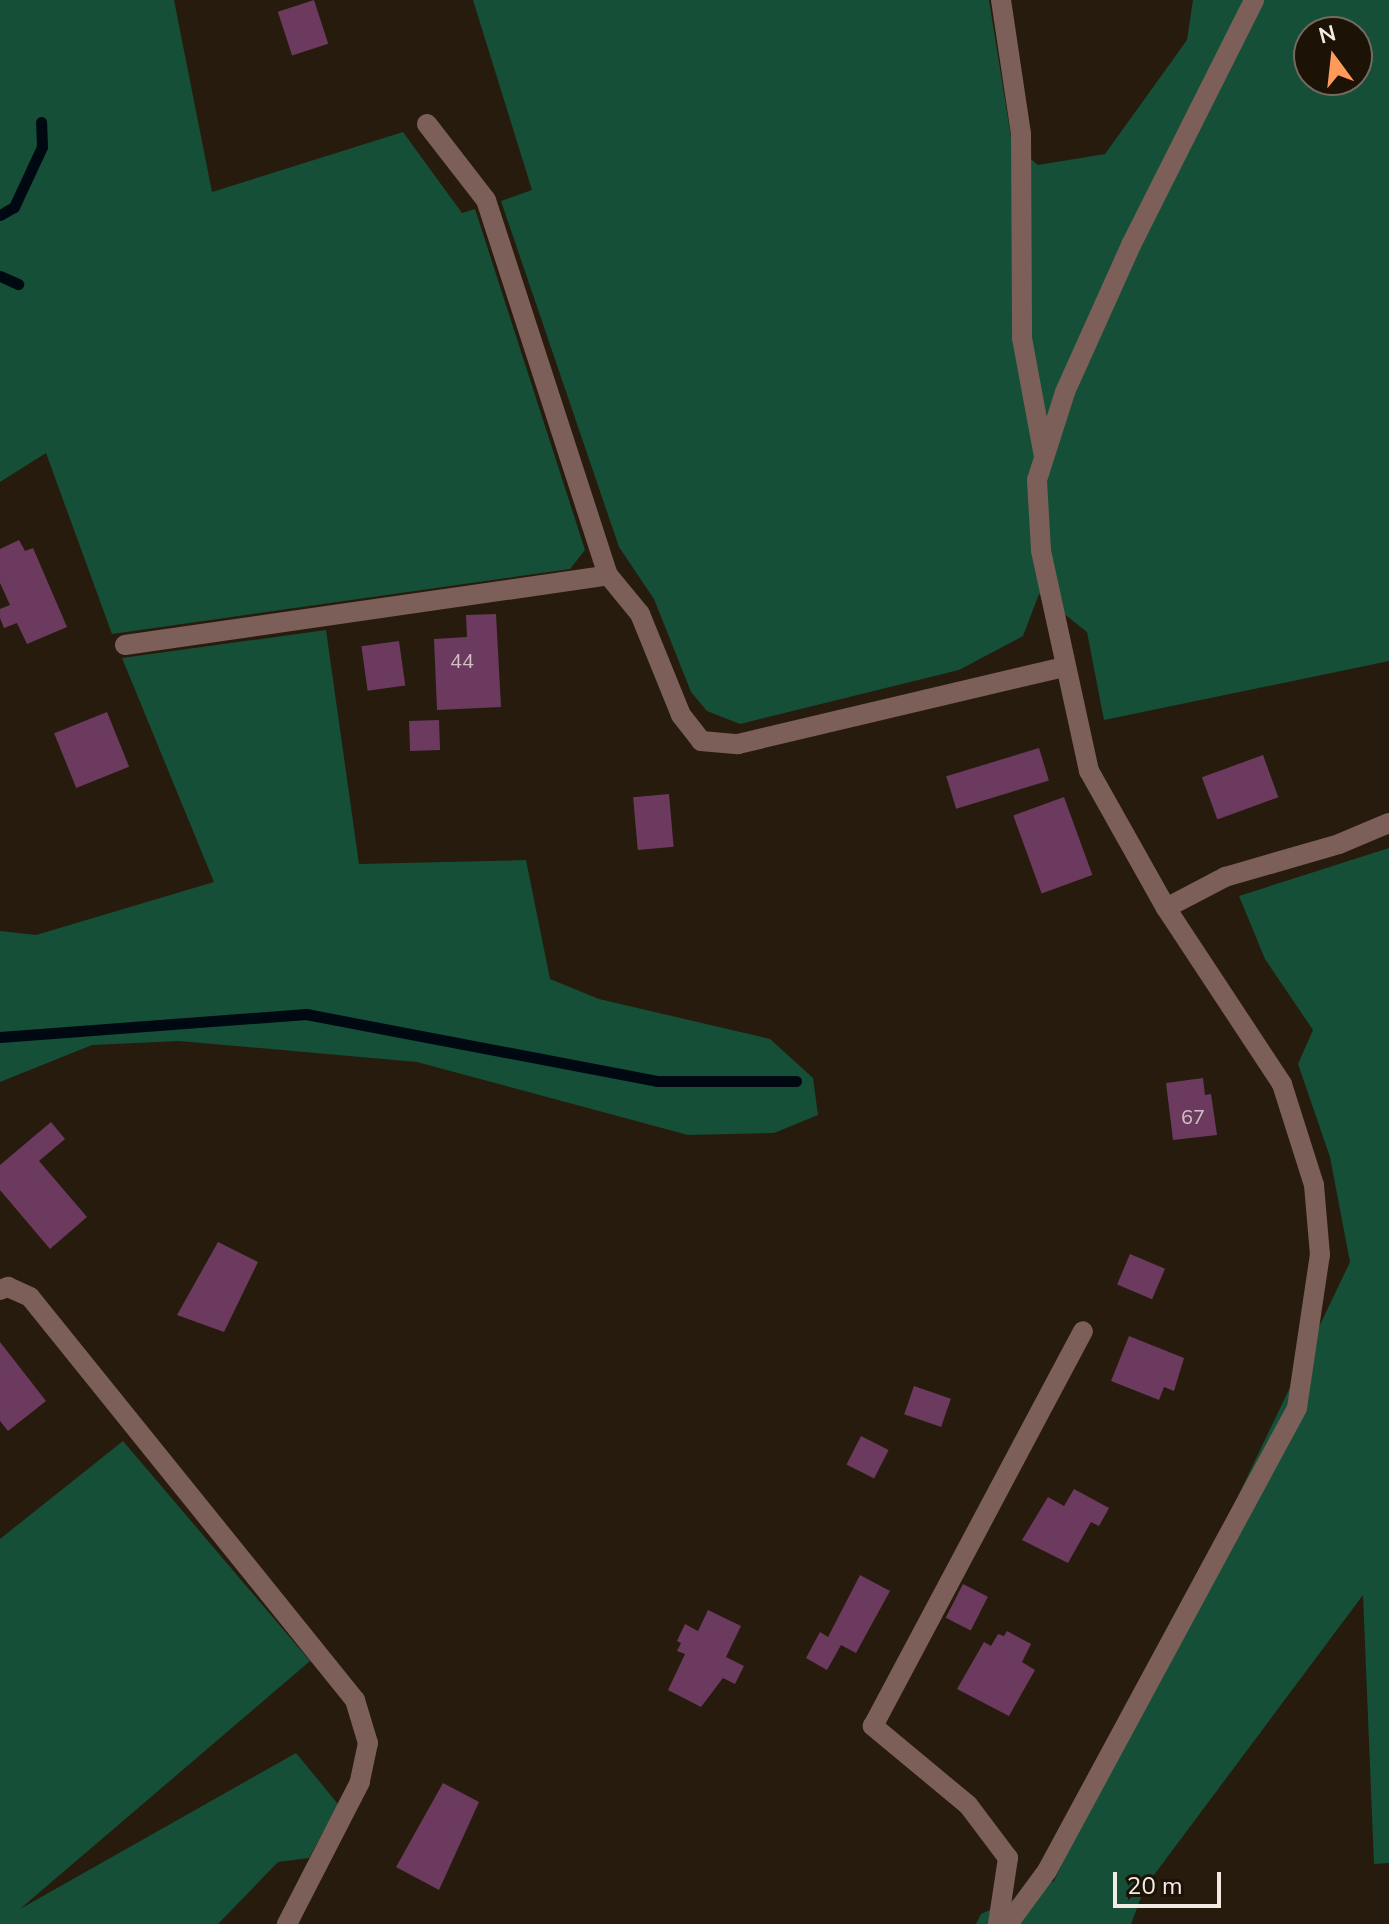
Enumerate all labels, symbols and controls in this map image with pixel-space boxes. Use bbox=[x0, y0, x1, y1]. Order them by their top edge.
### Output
north arrow bbox=[1293, 16, 1373, 96]
text: N bbox=[1315, 18, 1339, 51]
house number: 44 bbox=[450, 649, 474, 673]
house number: 67 bbox=[1181, 1105, 1205, 1129]
scale bar bbox=[1117, 1856, 1225, 1906]
text: 20 m bbox=[1127, 1870, 1183, 1902]

